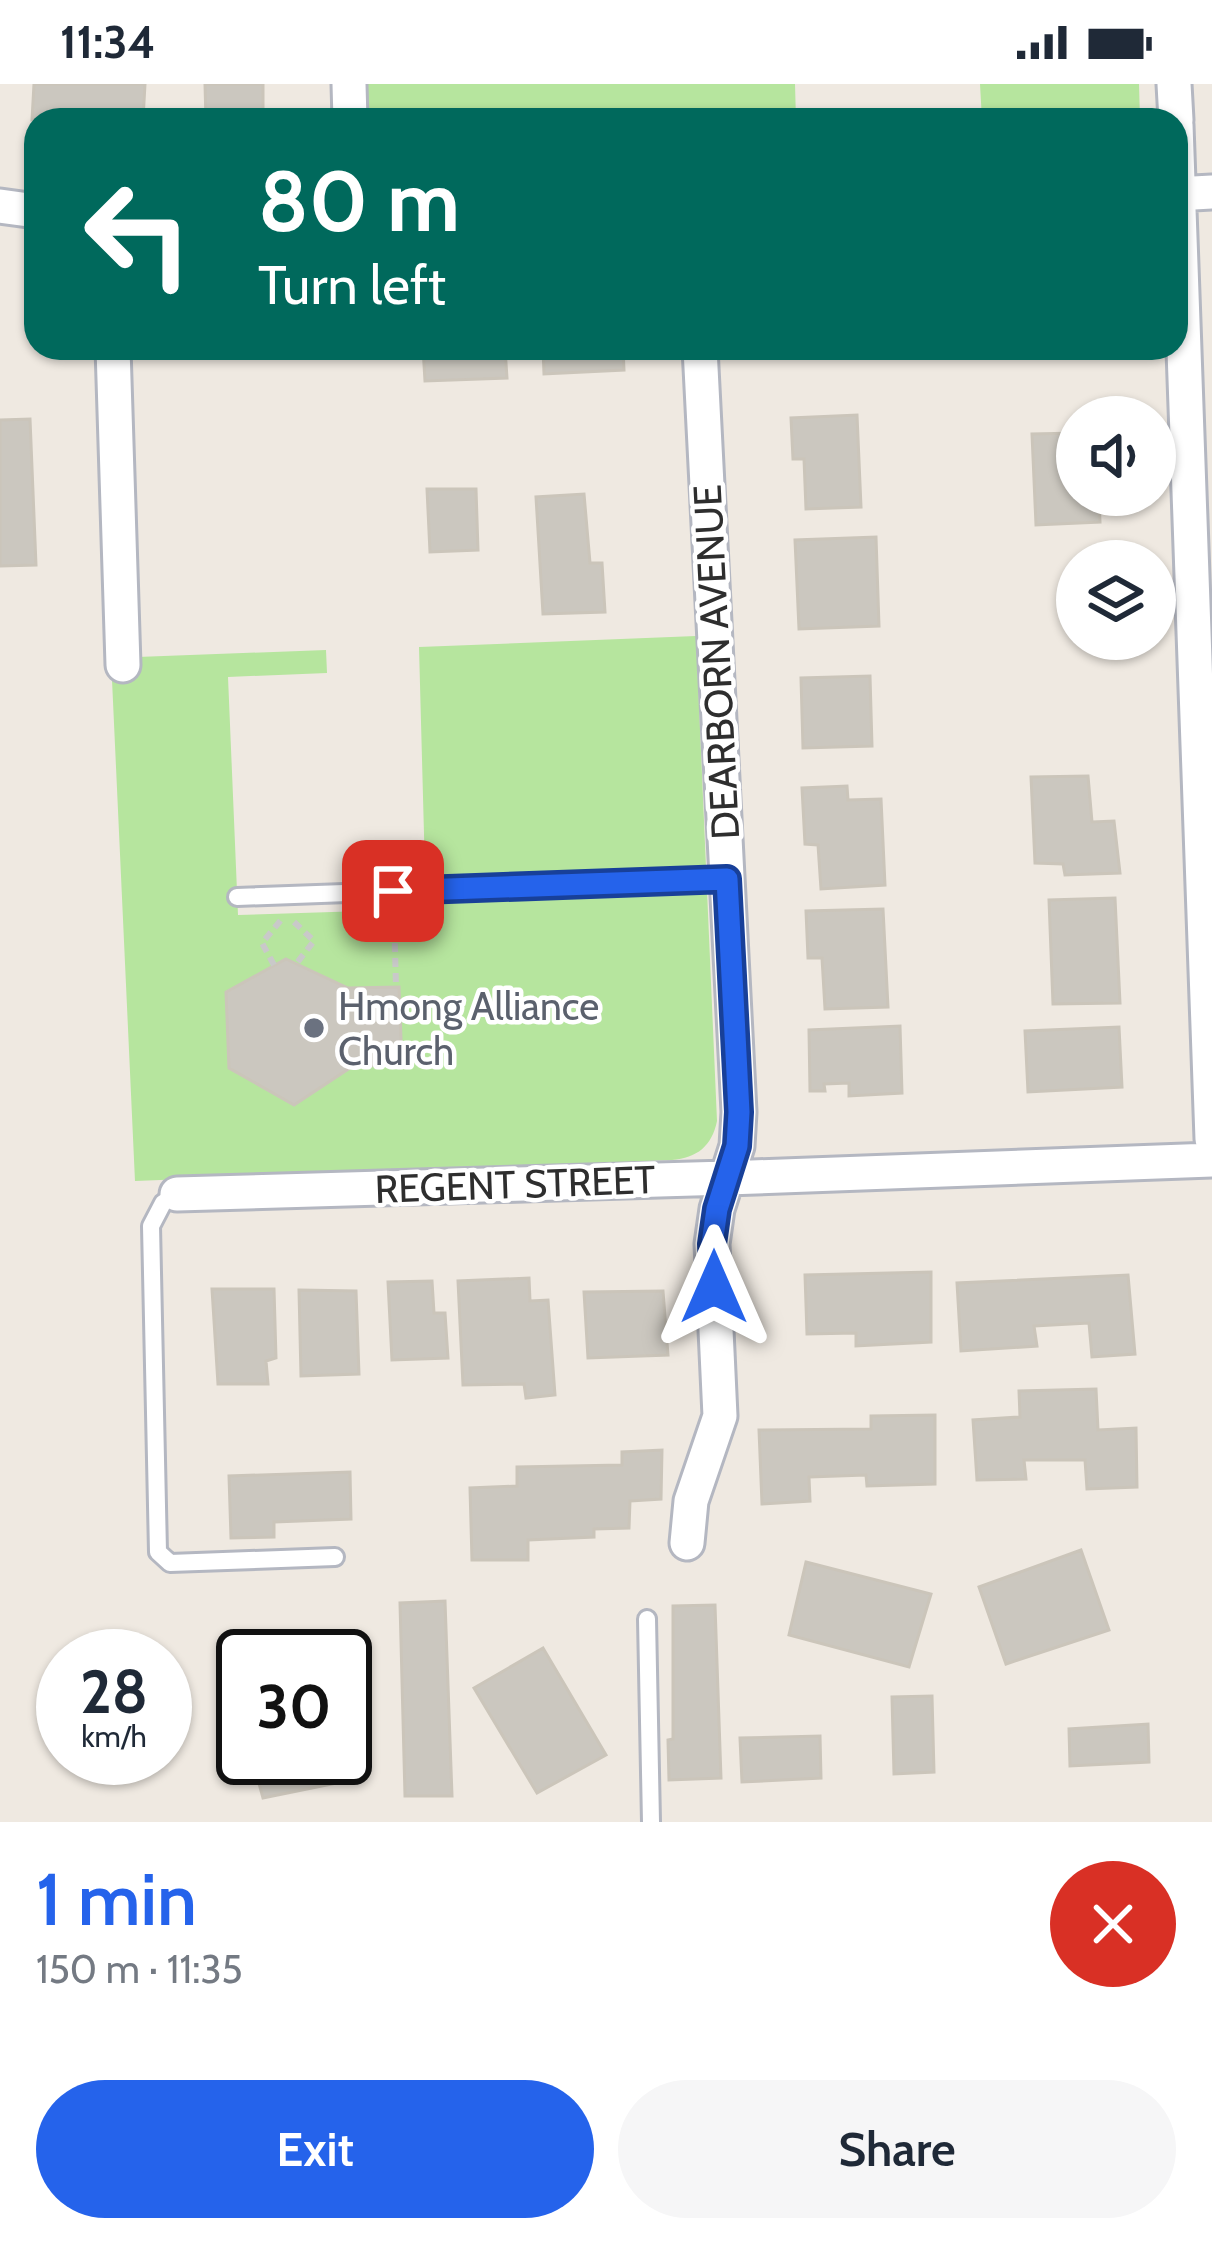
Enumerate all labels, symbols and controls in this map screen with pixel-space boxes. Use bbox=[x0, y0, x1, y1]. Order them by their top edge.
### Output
text: 11:34 bbox=[60, 15, 155, 69]
text: 80 m bbox=[258, 150, 460, 252]
icon: left bbox=[60, 156, 216, 312]
text: Turn left bbox=[258, 252, 446, 318]
map controls bbox=[1056, 396, 1176, 660]
button: sound bbox=[1056, 396, 1176, 516]
street label: DEARBORN AVENUE bbox=[683, 483, 749, 841]
button: layers bbox=[1056, 540, 1176, 660]
pin bbox=[342, 840, 444, 942]
icon: arrive bbox=[360, 858, 426, 924]
place label: Hmong Alliance Church bbox=[338, 982, 599, 1075]
marker: Hmong Alliance Church bbox=[301, 1015, 327, 1041]
street label: REGENT STREET bbox=[374, 1155, 656, 1213]
position arrow bbox=[651, 1224, 777, 1350]
speed limit sign: 30 bbox=[216, 1629, 372, 1785]
text: 28 bbox=[80, 1655, 148, 1728]
text: km/h bbox=[81, 1718, 147, 1755]
text: 1 min bbox=[36, 1856, 197, 1943]
button: close bbox=[1050, 1861, 1176, 1987]
text: 150 m · 11:35 bbox=[36, 1945, 243, 1993]
button: Exit bbox=[36, 2080, 594, 2218]
button: Share bbox=[618, 2080, 1176, 2218]

